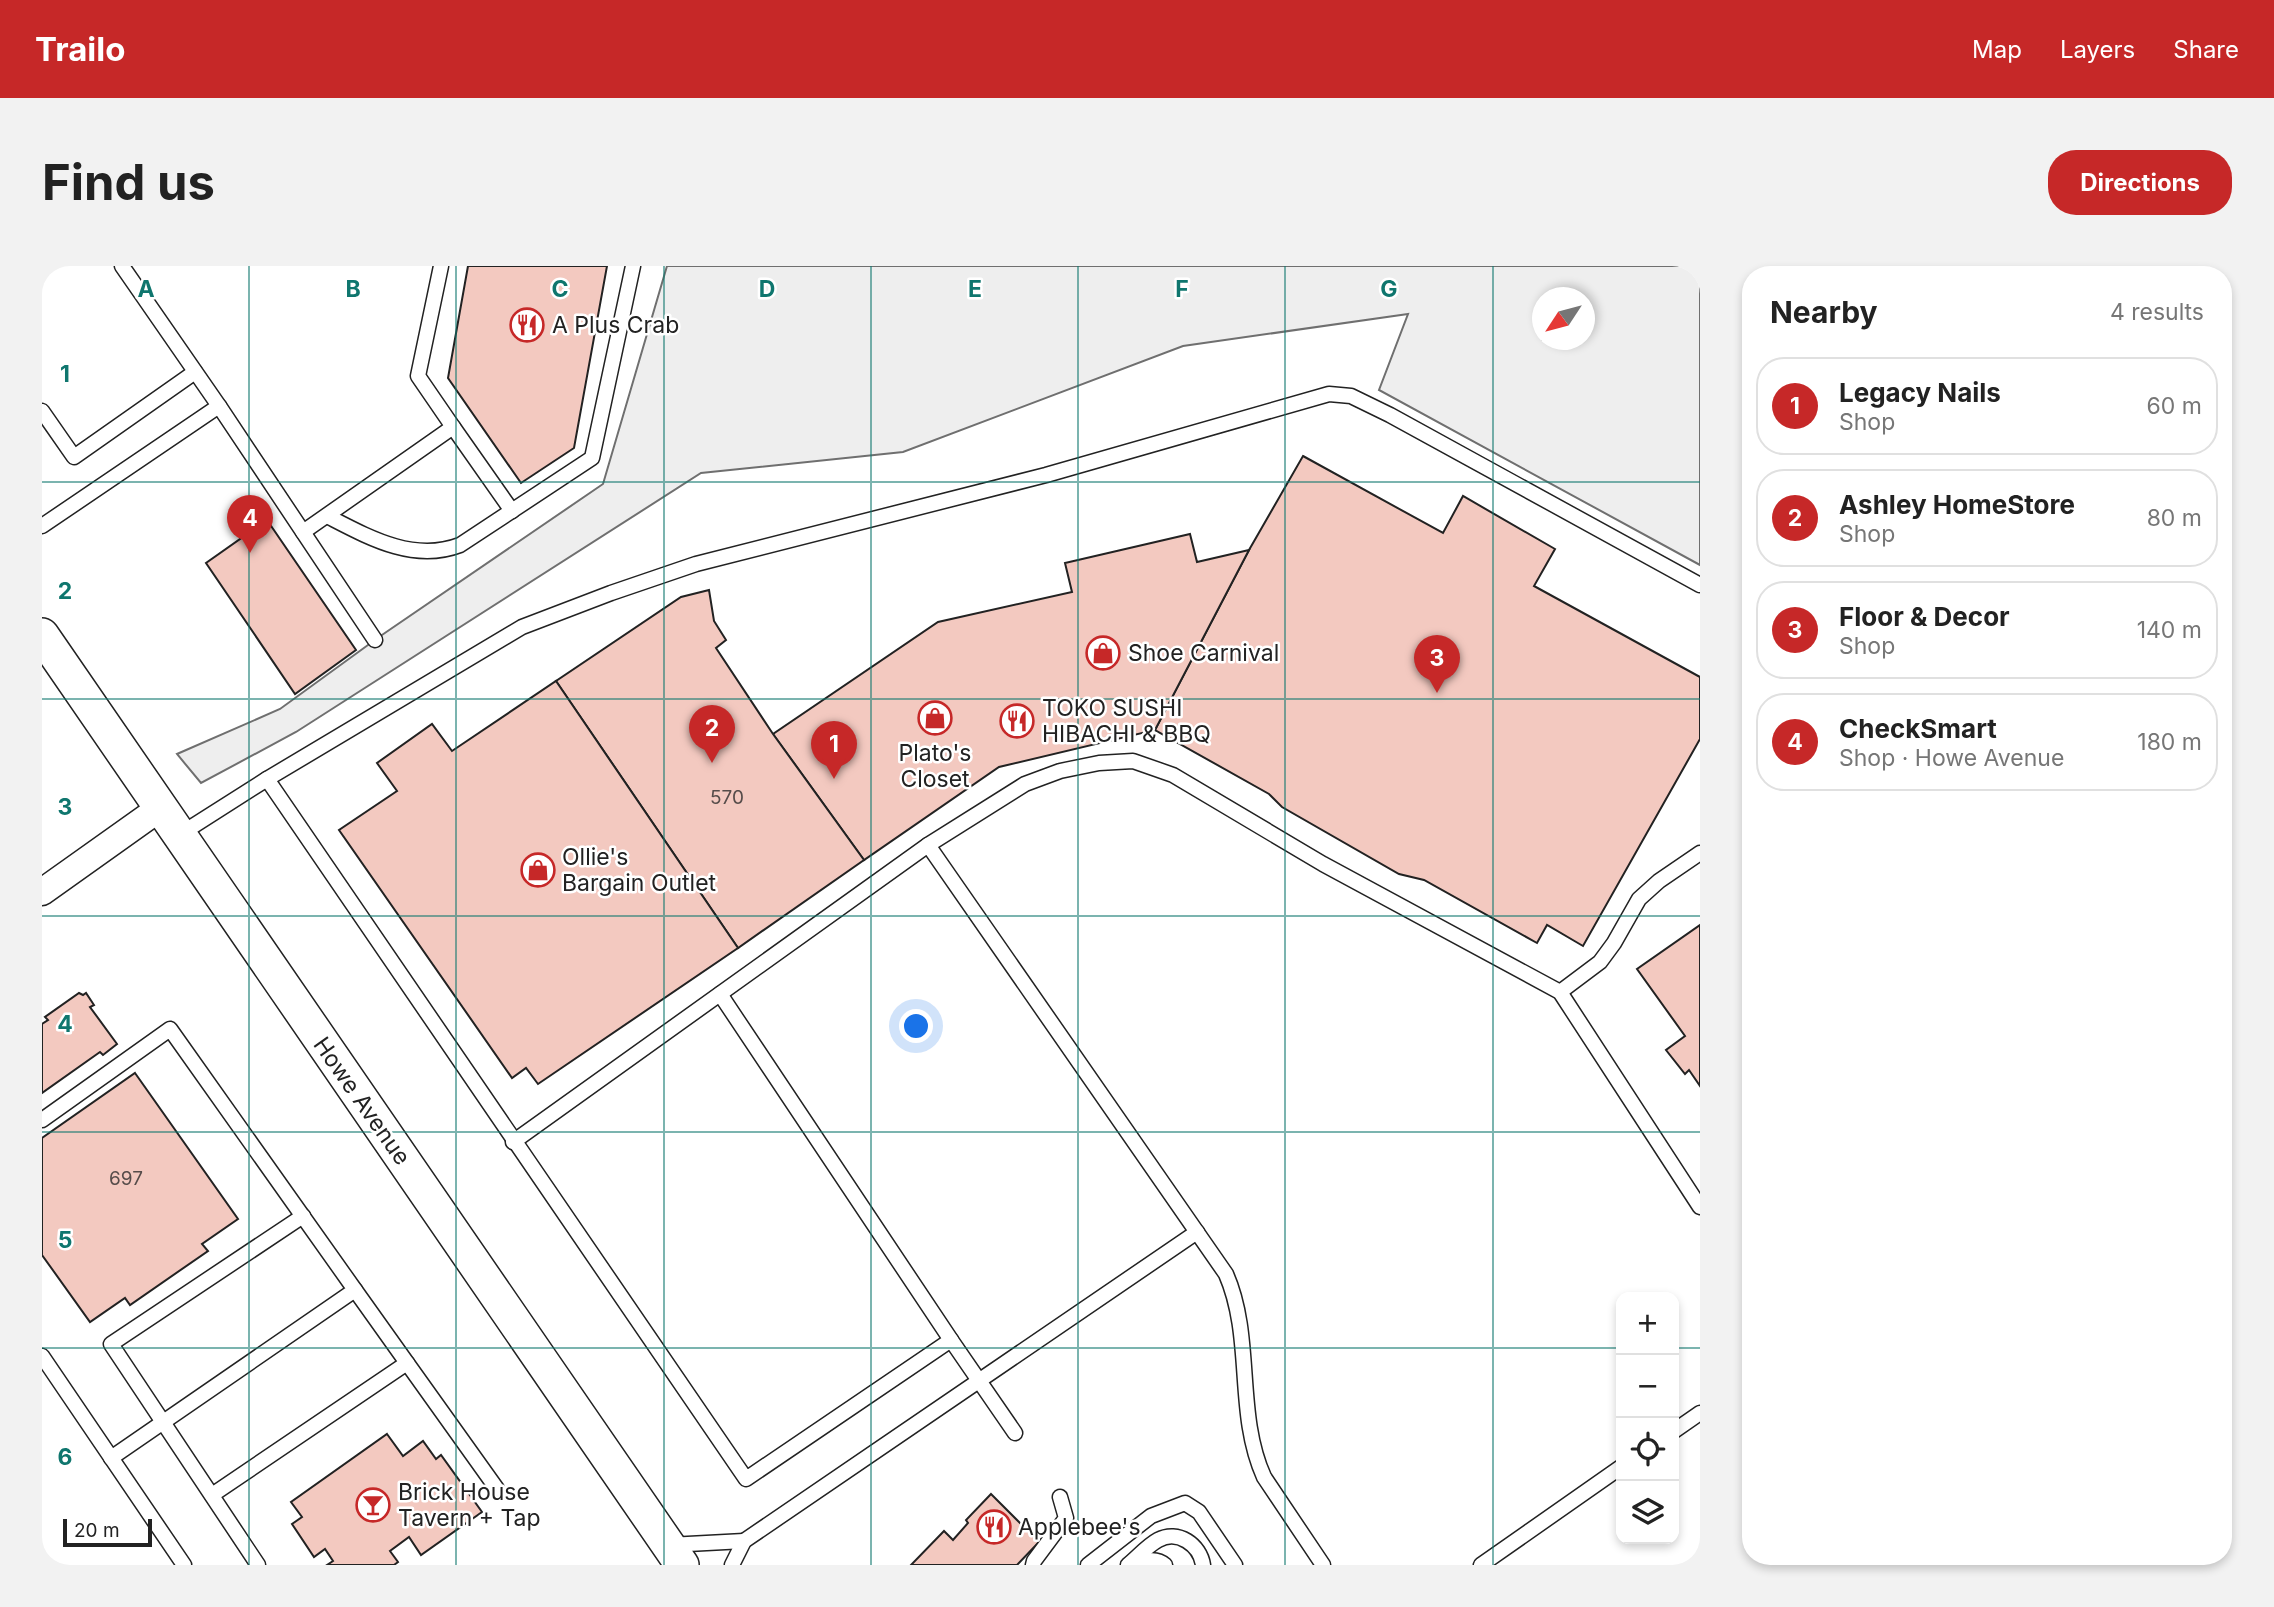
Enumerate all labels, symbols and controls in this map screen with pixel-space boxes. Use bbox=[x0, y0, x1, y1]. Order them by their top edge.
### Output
text: Trailo bbox=[35, 29, 125, 69]
text: Map bbox=[1972, 35, 2022, 64]
text: Layers bbox=[2060, 35, 2135, 64]
text: Share bbox=[2173, 35, 2239, 64]
button: Directions bbox=[2048, 150, 2232, 215]
text: Find us bbox=[42, 153, 215, 212]
text: A bbox=[137, 275, 155, 303]
text: B bbox=[345, 275, 361, 303]
text: C bbox=[551, 275, 569, 303]
text: D bbox=[759, 275, 775, 303]
text: E bbox=[968, 275, 982, 303]
text: F bbox=[1175, 275, 1189, 303]
text: G bbox=[1380, 275, 1398, 303]
north arrow bbox=[1532, 287, 1595, 350]
text: Nearby bbox=[1770, 294, 1878, 330]
text: 4 results bbox=[2110, 298, 2204, 326]
restaurant icon: A Plus Crab bbox=[508, 306, 546, 344]
place label: A Plus Crab bbox=[552, 311, 679, 339]
text: 1 bbox=[60, 360, 70, 388]
text: Legacy Nails bbox=[1839, 377, 2001, 408]
text: 1 bbox=[1790, 392, 1800, 420]
text: 60 m bbox=[2147, 392, 2202, 420]
text: Shop bbox=[1839, 408, 1895, 436]
text: Ashley HomeStore bbox=[1839, 489, 2075, 520]
pin: 4 bbox=[227, 495, 273, 553]
text: 2 bbox=[1788, 504, 1802, 532]
text: 80 m bbox=[2147, 504, 2202, 532]
text: Shop bbox=[1839, 520, 1895, 548]
text: 2 bbox=[58, 577, 72, 605]
text: Floor & Decor bbox=[1839, 601, 2010, 632]
text: 3 bbox=[1788, 616, 1802, 644]
text: 140 m bbox=[2137, 616, 2202, 644]
text: Shop bbox=[1839, 632, 1895, 660]
shop icon: Shoe Carnival bbox=[1084, 634, 1122, 672]
pin: 3 bbox=[1414, 635, 1460, 693]
place label: Shoe Carnival bbox=[1128, 639, 1279, 667]
place label: TOKO SUSHI HIBACHI & BBQ bbox=[1042, 694, 1211, 748]
shop icon: Plato's Closet bbox=[916, 699, 954, 737]
restaurant icon: TOKO SUSHI HIBACHI & BBQ bbox=[998, 702, 1036, 740]
pin: 2 bbox=[689, 705, 735, 763]
text: CheckSmart bbox=[1839, 713, 1997, 744]
pin: 1 bbox=[811, 721, 857, 779]
text: 4 bbox=[1787, 728, 1803, 756]
text: 180 m bbox=[2137, 728, 2202, 756]
place label: Plato's Closet bbox=[899, 739, 971, 793]
text: Shop · Howe Avenue bbox=[1839, 744, 2064, 772]
house number: 570 bbox=[710, 786, 744, 809]
text: 3 bbox=[58, 793, 72, 821]
place label: Ollie's Bargain Outlet bbox=[562, 843, 717, 897]
shop icon: Ollie's Bargain Outlet bbox=[519, 851, 557, 889]
your location bbox=[899, 1009, 933, 1043]
text: 4 bbox=[57, 1010, 73, 1038]
street label: Howe Avenue bbox=[308, 1032, 416, 1170]
house number: 697 bbox=[109, 1167, 143, 1190]
text: 5 bbox=[58, 1226, 72, 1254]
map controls bbox=[1616, 1292, 1679, 1544]
button: + bbox=[1616, 1292, 1679, 1355]
button: − bbox=[1616, 1355, 1679, 1418]
button: locate bbox=[1616, 1418, 1679, 1481]
text: 6 bbox=[58, 1443, 72, 1471]
place label: Brick House Tavern + Tap bbox=[398, 1478, 541, 1532]
button: layers bbox=[1616, 1481, 1679, 1544]
bar icon: Brick House Tavern + Tap bbox=[354, 1486, 392, 1524]
restaurant icon: Applebee's bbox=[975, 1508, 1013, 1546]
place label: Applebee's bbox=[1018, 1513, 1141, 1541]
scale bar bbox=[63, 1516, 152, 1548]
text: 20 m bbox=[74, 1519, 120, 1542]

